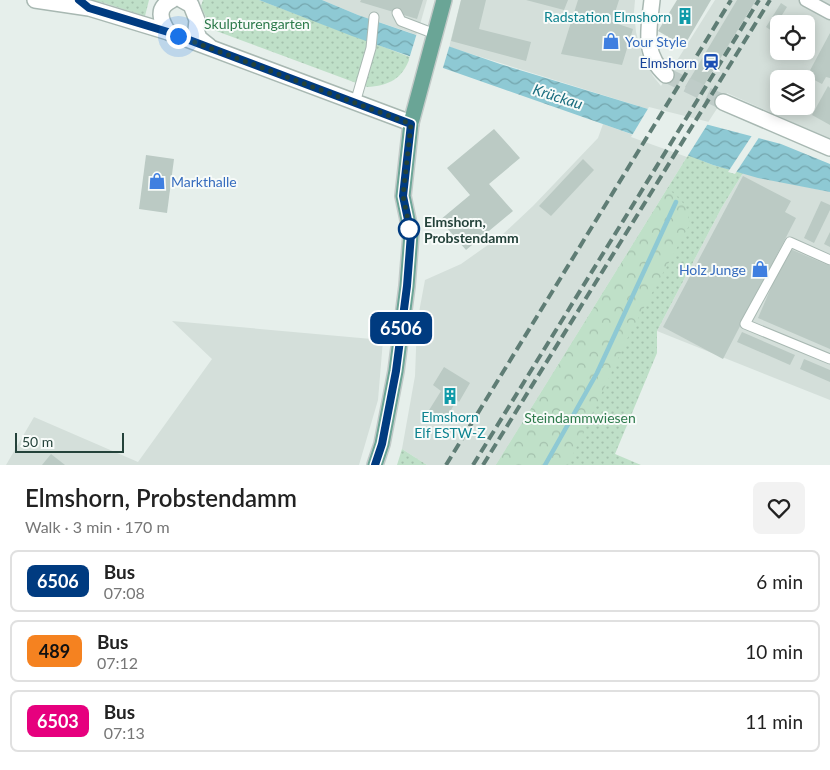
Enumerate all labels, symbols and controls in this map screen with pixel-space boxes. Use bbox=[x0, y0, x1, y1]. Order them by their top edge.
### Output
building icon: Radstation Elmshorn bbox=[675, 6, 695, 26]
place label: Radstation Elmshorn bbox=[544, 8, 671, 25]
park label: Skulpturengarten bbox=[204, 15, 310, 32]
map controls bbox=[770, 15, 815, 115]
button: locate bbox=[770, 15, 815, 60]
your location bbox=[166, 24, 191, 49]
shop icon: Your Style bbox=[601, 31, 621, 51]
place label: Your Style bbox=[625, 33, 687, 50]
station icon: Elmshorn bbox=[701, 52, 721, 72]
place label: Elmshorn bbox=[639, 54, 697, 71]
button: layers bbox=[770, 70, 815, 115]
water label: Krückau bbox=[531, 79, 585, 113]
shop icon: Markthalle bbox=[147, 171, 167, 191]
place label: Markthalle bbox=[171, 173, 237, 190]
place label: Elmshorn, Probstendamm bbox=[424, 213, 519, 246]
marker: Elmshorn, Probstendamm bbox=[398, 218, 420, 240]
shop icon: Holz Junge bbox=[750, 259, 770, 279]
place label: Holz Junge bbox=[679, 261, 746, 278]
line badge: 6506 bbox=[366, 312, 436, 344]
text: 6506 bbox=[380, 317, 422, 339]
building icon: Elmshorn Elf ESTW-Z bbox=[440, 386, 460, 406]
place label: Elmshorn Elf ESTW-Z bbox=[414, 408, 486, 441]
park label: Steindammwiesen bbox=[524, 409, 636, 426]
scale bar bbox=[15, 430, 124, 453]
text: 50 m bbox=[22, 433, 53, 450]
button: heart bbox=[753, 482, 805, 534]
text: Elmshorn, Probstendamm bbox=[25, 483, 297, 512]
text: Walk · 3 min · 170 m bbox=[25, 517, 170, 536]
text: Bus bbox=[104, 560, 135, 583]
text: 6506 bbox=[37, 570, 79, 592]
text: 6 min bbox=[756, 570, 803, 593]
text: 07:08 bbox=[104, 583, 145, 602]
text: Bus bbox=[97, 630, 128, 653]
text: 489 bbox=[39, 640, 70, 662]
text: 10 min bbox=[745, 640, 803, 663]
text: 07:12 bbox=[97, 653, 138, 672]
text: Bus bbox=[104, 700, 135, 723]
text: 6503 bbox=[37, 710, 79, 732]
text: 11 min bbox=[745, 710, 803, 733]
text: 07:13 bbox=[104, 723, 145, 742]

